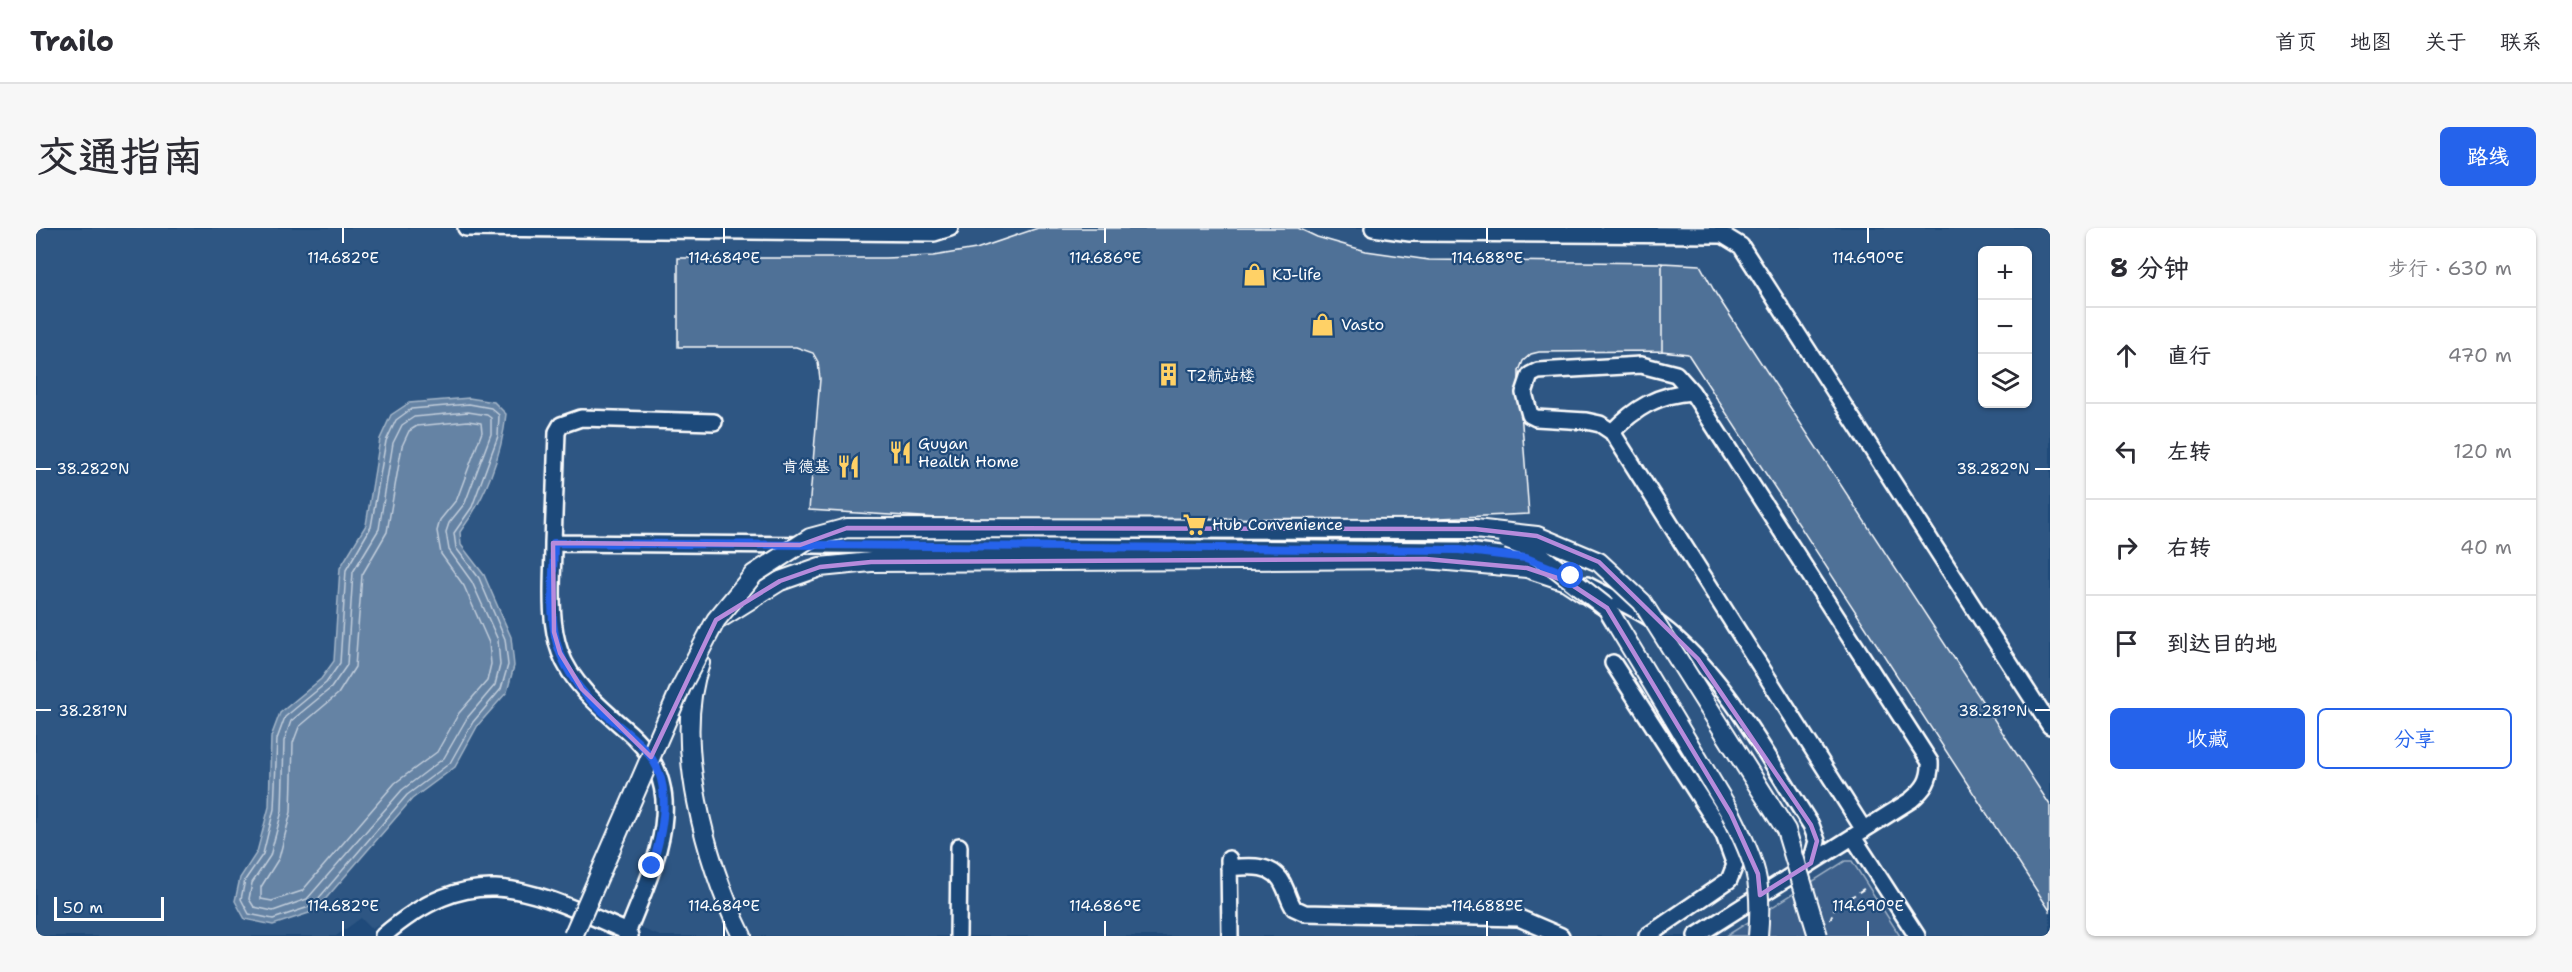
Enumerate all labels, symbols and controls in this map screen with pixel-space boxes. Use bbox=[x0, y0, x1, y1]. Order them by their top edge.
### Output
text: Trailo bbox=[30, 22, 114, 60]
text: 首页 bbox=[2275, 28, 2317, 56]
text: 地图 bbox=[2350, 28, 2392, 56]
text: 关于 bbox=[2425, 28, 2467, 56]
text: 联系 bbox=[2500, 28, 2542, 56]
button: 路线 bbox=[2440, 127, 2536, 186]
text: 交通指南 bbox=[36, 128, 204, 184]
map controls bbox=[1978, 246, 2032, 408]
button: + bbox=[1978, 246, 2032, 300]
text: 114.682°E bbox=[307, 248, 379, 268]
text: 114.684°E bbox=[688, 248, 760, 268]
text: 114.686°E bbox=[1069, 248, 1141, 268]
text: 114.688°E bbox=[1451, 248, 1523, 268]
text: 114.690°E bbox=[1832, 248, 1904, 268]
text: 8 分钟 bbox=[2110, 250, 2189, 285]
text: 步行 · 630 m bbox=[2388, 255, 2512, 281]
shop icon: KJ-life bbox=[1241, 261, 1267, 287]
place label: KJ-life bbox=[1272, 264, 1322, 285]
button: − bbox=[1978, 300, 2032, 354]
shop icon: Vasto bbox=[1310, 311, 1336, 337]
place label: Vasto bbox=[1341, 314, 1384, 335]
icon: ahead bbox=[2110, 339, 2143, 372]
text: 直行 bbox=[2167, 341, 2211, 370]
text: 470 m bbox=[2448, 342, 2512, 368]
button: layers bbox=[1978, 354, 2032, 408]
building icon: T2航站楼 bbox=[1156, 362, 1182, 388]
place label: T2航站楼 bbox=[1187, 365, 1255, 386]
place label: Guyan Health Home bbox=[918, 433, 1019, 472]
icon: left bbox=[2110, 435, 2143, 468]
text: 左转 bbox=[2167, 437, 2211, 466]
text: 120 m bbox=[2453, 438, 2512, 464]
restaurant icon: Guyan Health Home bbox=[887, 439, 913, 465]
restaurant icon: 肯德基 bbox=[835, 453, 861, 479]
place label: 肯德基 bbox=[782, 456, 830, 477]
text: 38.282°N bbox=[57, 459, 130, 479]
text: 38.282°N bbox=[1957, 459, 2030, 479]
supermarket icon: Hub Convenience bbox=[1181, 511, 1207, 537]
place label: Hub Convenience bbox=[1212, 514, 1343, 535]
icon: right bbox=[2110, 531, 2143, 564]
text: 右转 bbox=[2167, 533, 2211, 562]
text: 40 m bbox=[2460, 534, 2512, 560]
route start bbox=[1557, 562, 1583, 588]
icon: arrive bbox=[2110, 627, 2143, 660]
text: 到达目的地 bbox=[2167, 629, 2277, 658]
text: 38.281°N bbox=[58, 701, 128, 721]
text: 38.281°N bbox=[1958, 701, 2028, 721]
button: 收藏 bbox=[2110, 708, 2305, 769]
button: 分享 bbox=[2317, 708, 2512, 769]
route end bbox=[638, 852, 664, 878]
scale bar bbox=[54, 894, 164, 922]
text: 114.682°E bbox=[307, 896, 379, 916]
text: 114.684°E bbox=[688, 896, 760, 916]
text: 114.686°E bbox=[1069, 896, 1141, 916]
text: 114.688°E bbox=[1451, 896, 1523, 916]
text: 114.690°E bbox=[1832, 896, 1904, 916]
text: 50 m bbox=[63, 897, 103, 918]

